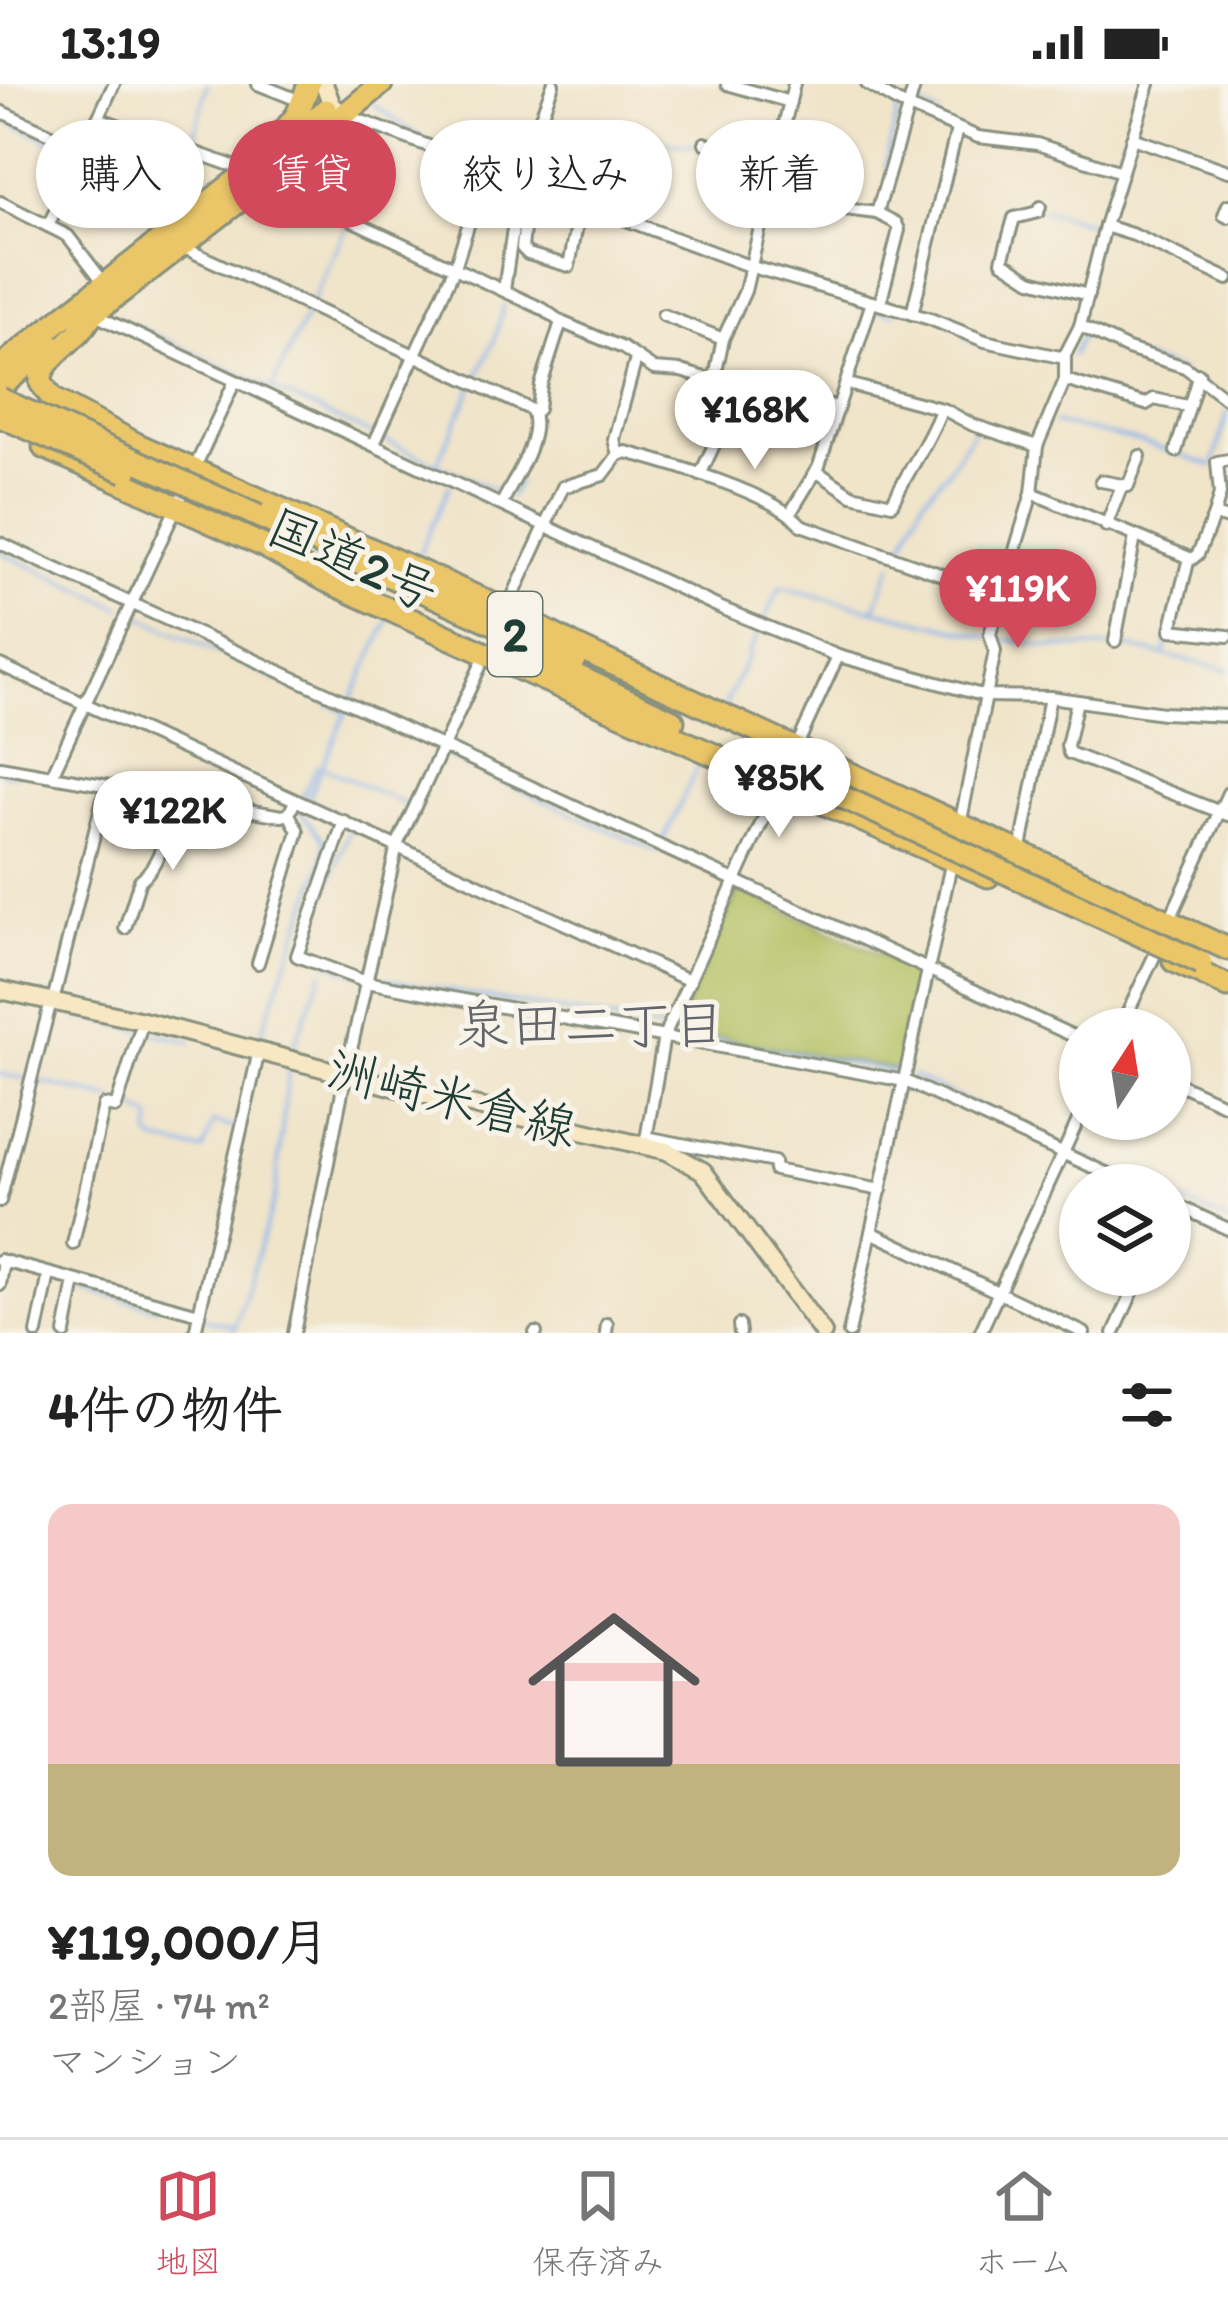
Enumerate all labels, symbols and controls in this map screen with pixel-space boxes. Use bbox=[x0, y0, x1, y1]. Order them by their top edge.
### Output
text: 13:19 bbox=[60, 15, 161, 69]
chip: 購入 bbox=[36, 120, 204, 228]
chip: 賃貸 bbox=[228, 120, 396, 228]
chip: 絞り込み bbox=[420, 120, 672, 228]
chip: 新着 bbox=[696, 120, 864, 228]
pin: ¥168K bbox=[671, 370, 839, 472]
text: ¥168K bbox=[702, 385, 808, 432]
street label: 国道2号 bbox=[258, 495, 447, 624]
pin: ¥119K bbox=[934, 549, 1102, 651]
text: ¥119K bbox=[966, 564, 1070, 611]
road number: 2 bbox=[488, 592, 542, 676]
pin: ¥85K bbox=[708, 738, 850, 840]
text: ¥85K bbox=[735, 753, 823, 800]
pin: ¥122K bbox=[89, 771, 257, 873]
text: ¥122K bbox=[120, 786, 226, 833]
district label: 泉田二丁目 bbox=[456, 992, 726, 1057]
north arrow bbox=[1059, 1008, 1191, 1140]
map controls bbox=[1059, 1008, 1191, 1296]
street label: 洲崎米倉線 bbox=[321, 1038, 583, 1159]
button: layers bbox=[1059, 1164, 1191, 1296]
icon: filters bbox=[1114, 1372, 1180, 1438]
text: 4件の物件 bbox=[48, 1379, 283, 1440]
icon: home bbox=[506, 1582, 722, 1798]
text: ¥119,000/月 bbox=[48, 1911, 329, 1972]
text: 2部屋 · 74 m² bbox=[48, 1982, 270, 2029]
text: マンション bbox=[48, 2038, 241, 2085]
tab: 地図 bbox=[155, 2163, 221, 2283]
tab: 保存済み bbox=[532, 2163, 664, 2283]
tab: ホーム bbox=[975, 2163, 1073, 2283]

